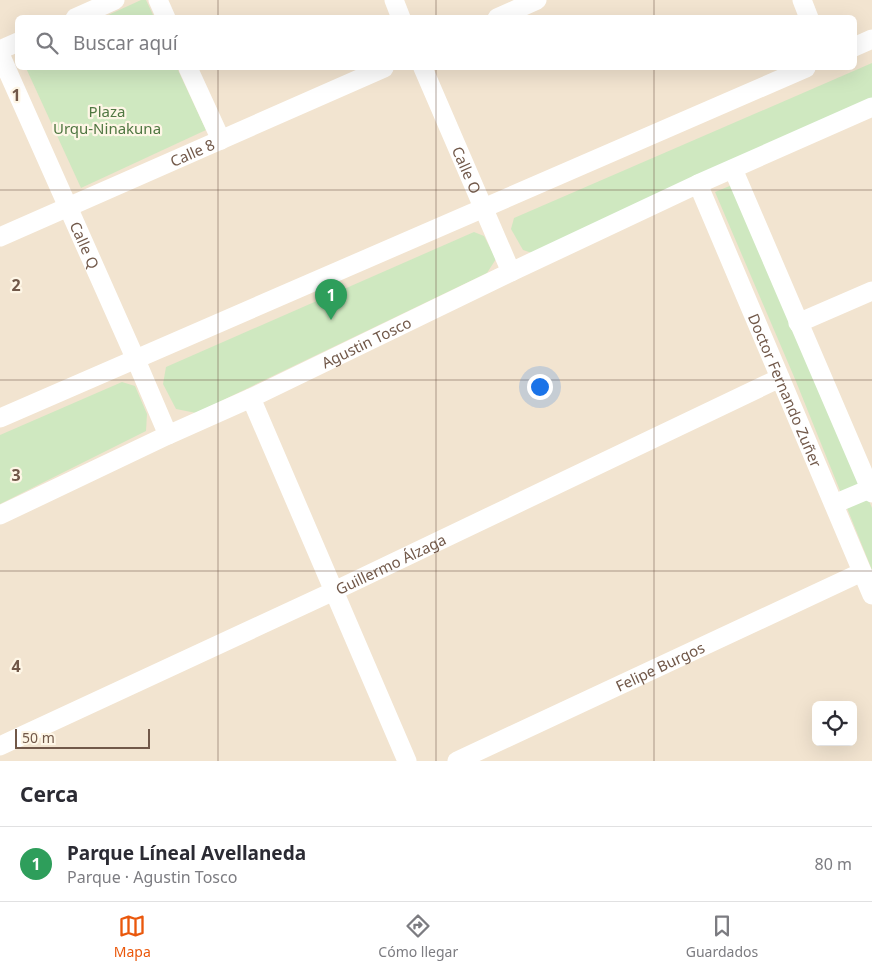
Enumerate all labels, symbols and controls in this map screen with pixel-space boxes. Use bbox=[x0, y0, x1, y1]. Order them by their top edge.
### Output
search box bbox=[15, 15, 857, 70]
icon: search bbox=[33, 29, 61, 57]
text: Buscar aquí bbox=[73, 30, 178, 56]
text: 1 bbox=[11, 84, 21, 106]
park label: Plaza Urqu-Ninakuna bbox=[53, 101, 161, 138]
street label: Calle 8 bbox=[167, 134, 218, 171]
street label: Calle O bbox=[448, 143, 486, 197]
street label: Calle Q bbox=[66, 218, 104, 272]
text: 2 bbox=[11, 274, 21, 296]
pin: 1 bbox=[315, 279, 347, 320]
street label: Doctor Fernando Zuñer bbox=[744, 310, 827, 470]
street label: Agustin Tosco bbox=[318, 312, 415, 372]
your location bbox=[527, 374, 553, 400]
text: 3 bbox=[11, 464, 21, 486]
street label: Guillermo Álzaga bbox=[332, 529, 449, 599]
street label: Felipe Burgos bbox=[612, 637, 708, 696]
text: 4 bbox=[11, 655, 21, 677]
map controls bbox=[812, 701, 857, 746]
button: locate bbox=[812, 701, 857, 746]
scale bar bbox=[15, 726, 150, 749]
text: 50 m bbox=[22, 728, 55, 747]
text: Cerca bbox=[20, 780, 78, 808]
text: Parque Líneal Avellaneda bbox=[67, 840, 306, 866]
text: 1 bbox=[31, 853, 41, 875]
text: 80 m bbox=[815, 853, 852, 875]
text: Parque · Agustin Tosco bbox=[67, 866, 237, 888]
tab: Mapa bbox=[114, 912, 151, 961]
tab: Cómo llegar bbox=[378, 912, 458, 961]
tab: Guardados bbox=[686, 912, 758, 961]

